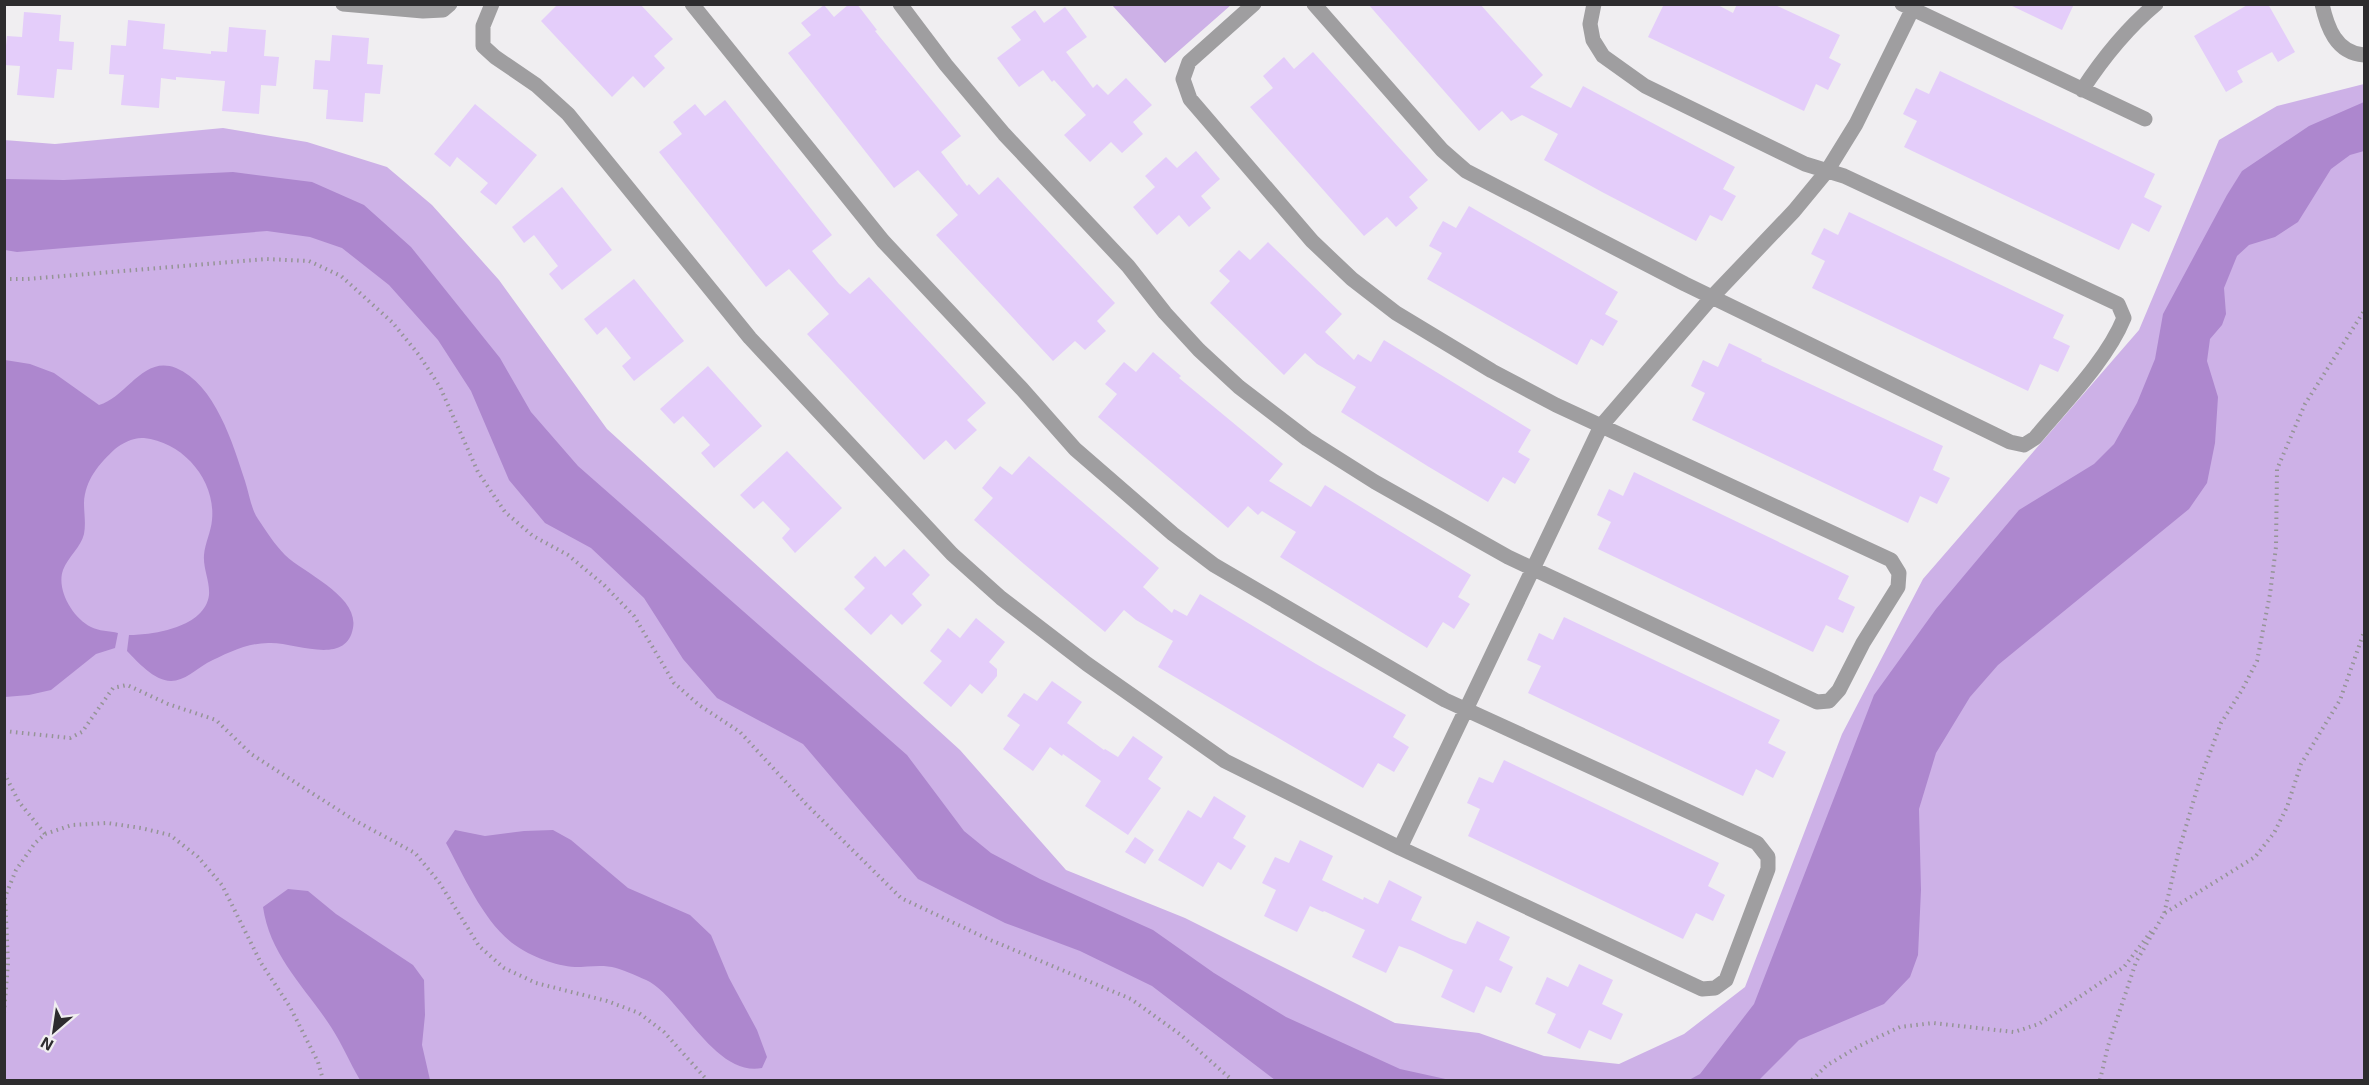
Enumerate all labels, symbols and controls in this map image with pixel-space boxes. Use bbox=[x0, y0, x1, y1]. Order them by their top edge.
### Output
north arrow bbox=[24, 1001, 84, 1061]
text: N bbox=[37, 1033, 56, 1056]

